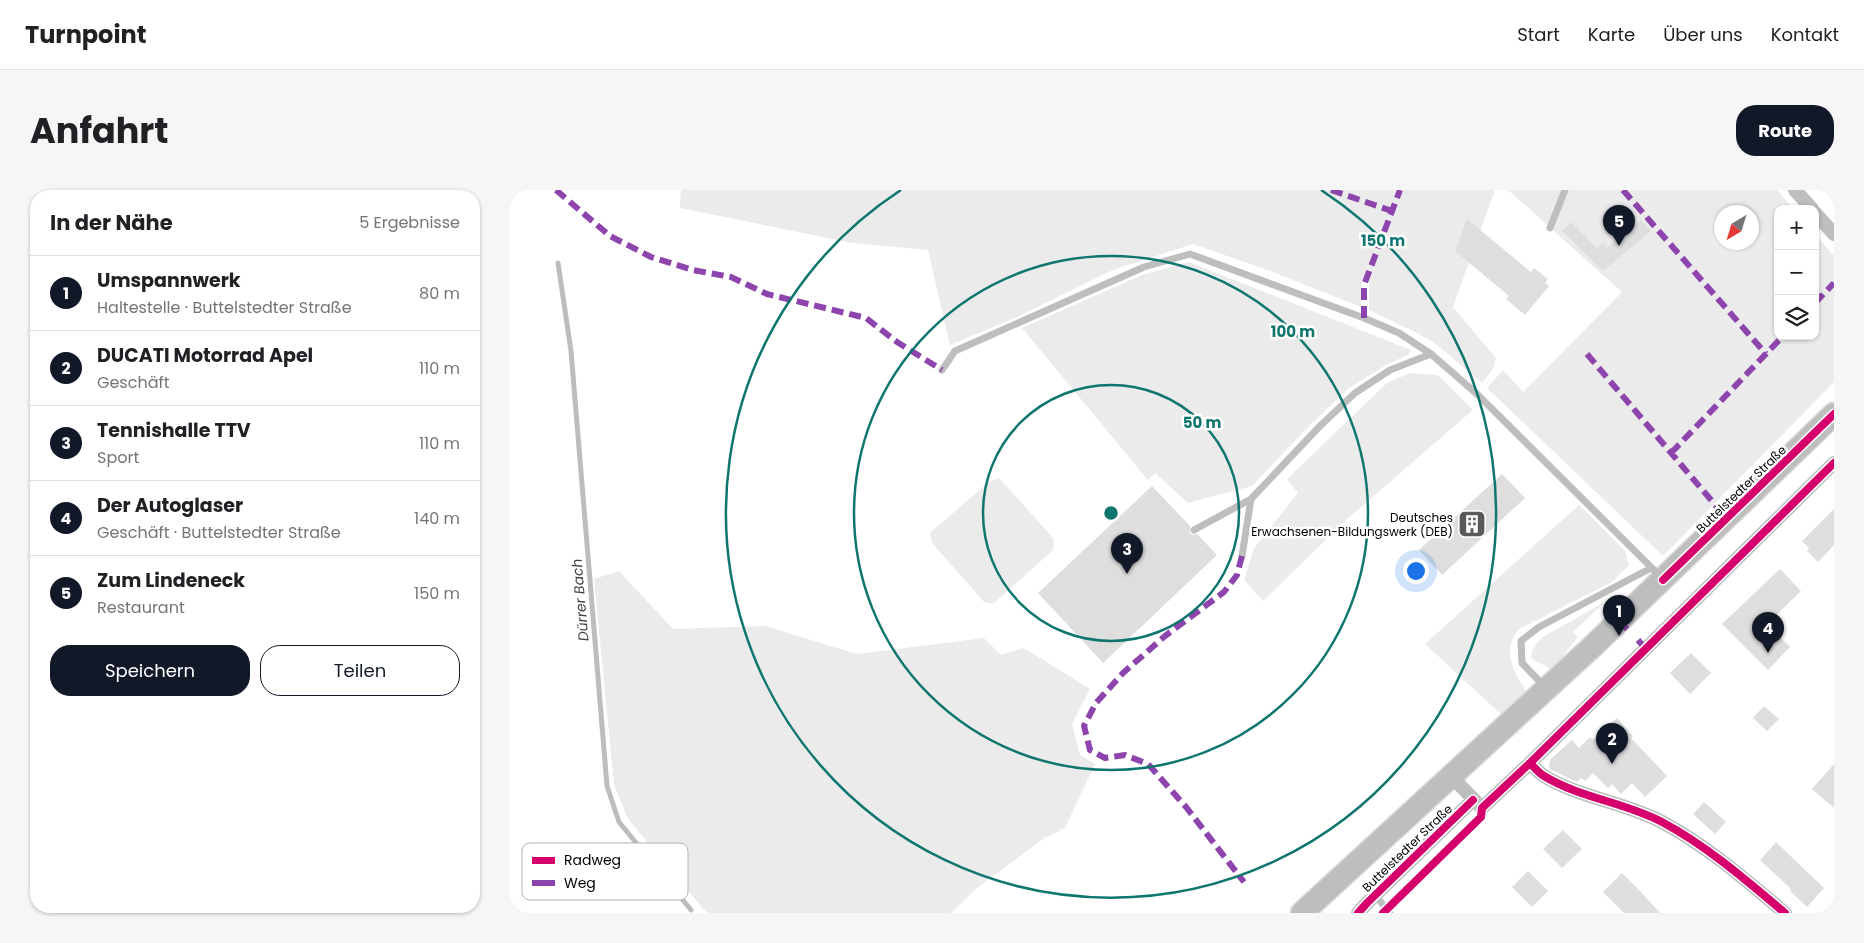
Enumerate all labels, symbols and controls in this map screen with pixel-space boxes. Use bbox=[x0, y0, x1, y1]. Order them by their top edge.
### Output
text: Turnpoint bbox=[25, 18, 146, 51]
text: Start bbox=[1517, 22, 1560, 47]
text: Karte bbox=[1588, 22, 1635, 47]
text: Über uns bbox=[1663, 22, 1743, 47]
text: Kontakt bbox=[1771, 22, 1839, 47]
button: Route bbox=[1736, 105, 1834, 156]
text: Anfahrt bbox=[30, 106, 169, 155]
pin: 5 bbox=[1603, 205, 1635, 246]
north arrow bbox=[1714, 205, 1759, 250]
map controls bbox=[1774, 205, 1819, 340]
button: + bbox=[1774, 205, 1819, 250]
text: In der Nähe bbox=[50, 208, 173, 237]
text: 5 Ergebnisse bbox=[359, 211, 460, 234]
text: 150 m bbox=[1361, 230, 1405, 251]
button: − bbox=[1774, 250, 1819, 295]
text: Umspannwerk bbox=[97, 267, 241, 294]
text: 1 bbox=[63, 282, 69, 305]
text: 80 m bbox=[419, 282, 460, 305]
button: layers bbox=[1774, 295, 1819, 340]
text: Haltestelle · Buttelstedter Straße bbox=[97, 296, 352, 319]
text: 100 m bbox=[1271, 321, 1315, 342]
text: DUCATI Motorrad Apel bbox=[97, 342, 313, 369]
text: 2 bbox=[61, 357, 71, 380]
text: 110 m bbox=[419, 357, 460, 380]
text: Geschäft bbox=[97, 371, 170, 394]
text: 50 m bbox=[1183, 412, 1221, 433]
text: Tennishalle TTV bbox=[97, 417, 251, 444]
text: 3 bbox=[61, 432, 71, 455]
text: 110 m bbox=[419, 432, 460, 455]
street label: Buttelstedter Straße bbox=[1692, 441, 1790, 537]
text: Sport bbox=[97, 446, 139, 469]
text: Der Autoglaser bbox=[97, 492, 243, 519]
centre of rings bbox=[1102, 504, 1120, 522]
text: 4 bbox=[61, 507, 71, 530]
text: 140 m bbox=[414, 507, 460, 530]
place label: Deutsches Erwachsenen-Bildungswerk (DEB) bbox=[1251, 509, 1453, 540]
building icon: Deutsches Erwachsenen-Bildungswerk (DEB) bbox=[1457, 509, 1487, 539]
text: Geschäft · Buttelstedter Straße bbox=[97, 521, 341, 544]
pin: 3 bbox=[1111, 533, 1143, 574]
water label: Dürrer Bach bbox=[566, 558, 594, 642]
your location bbox=[1403, 558, 1429, 584]
text: Zum Lindeneck bbox=[97, 567, 245, 594]
text: 5 bbox=[61, 582, 71, 605]
text: 150 m bbox=[414, 582, 460, 605]
pin: 1 bbox=[1603, 595, 1635, 636]
text: Restaurant bbox=[97, 596, 185, 619]
pin: 4 bbox=[1752, 612, 1784, 653]
button: Speichern bbox=[50, 645, 250, 696]
button: Teilen bbox=[260, 645, 460, 696]
pin: 2 bbox=[1596, 723, 1628, 764]
street label: Buttelstedter Straße bbox=[1358, 800, 1456, 896]
legend bbox=[522, 843, 688, 900]
text: Radweg bbox=[564, 850, 621, 870]
text: Weg bbox=[564, 873, 596, 893]

